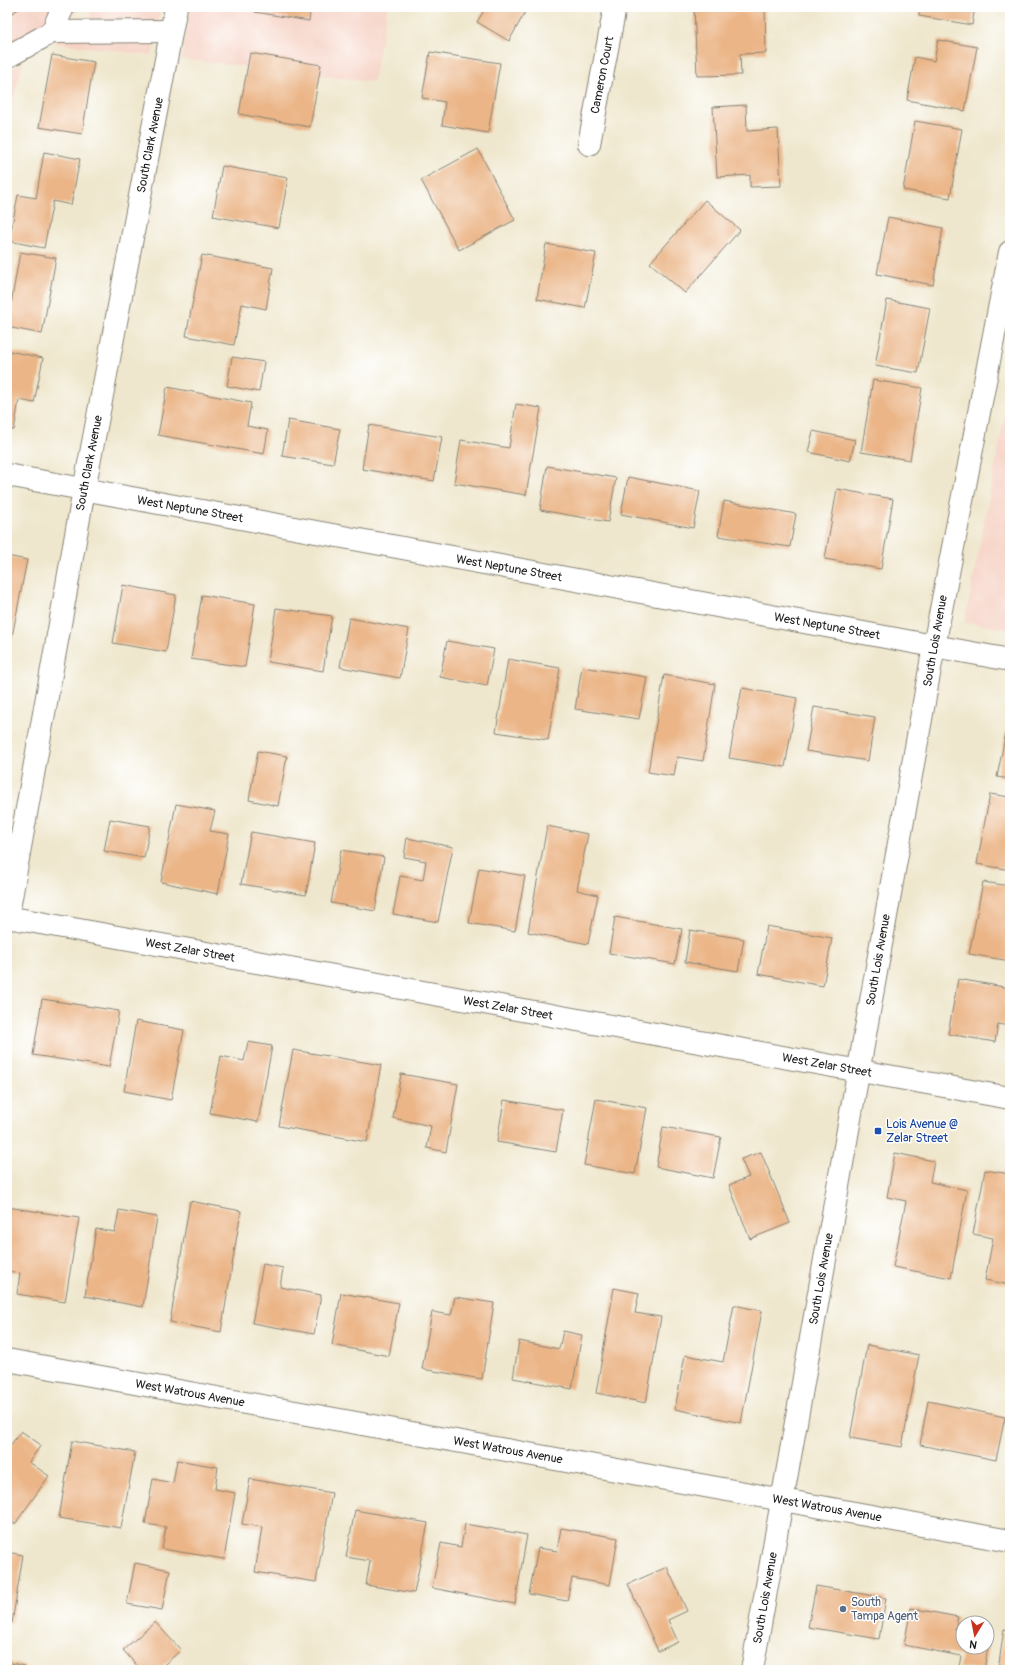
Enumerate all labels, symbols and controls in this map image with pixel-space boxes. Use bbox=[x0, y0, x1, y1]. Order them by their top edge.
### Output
street label: Cameron Court bbox=[588, 35, 617, 115]
street label: South Clark Avenue bbox=[134, 96, 167, 194]
street label: South Clark Avenue bbox=[73, 414, 106, 512]
street label: West Neptune Street bbox=[136, 493, 244, 526]
street label: West Neptune Street bbox=[455, 552, 563, 585]
street label: South Lois Avenue bbox=[920, 594, 951, 688]
street label: West Neptune Street bbox=[773, 610, 881, 643]
street label: South Lois Avenue bbox=[863, 913, 894, 1007]
street label: West Zelar Street bbox=[144, 935, 236, 966]
street label: West Zelar Street bbox=[462, 993, 554, 1024]
street label: West Zelar Street bbox=[781, 1050, 873, 1081]
place label: Lois Avenue @ Zelar Street bbox=[886, 1117, 958, 1146]
marker: Lois Avenue @ Zelar Street bbox=[873, 1126, 883, 1136]
street label: South Lois Avenue bbox=[806, 1232, 837, 1326]
street label: West Watrous Avenue bbox=[134, 1376, 246, 1411]
street label: West Watrous Avenue bbox=[452, 1433, 564, 1468]
street label: West Watrous Avenue bbox=[771, 1491, 883, 1526]
street label: South Lois Avenue bbox=[750, 1551, 781, 1645]
place label: South Tampa Agent bbox=[851, 1595, 918, 1624]
marker: South Tampa Agent bbox=[838, 1604, 848, 1614]
north arrow bbox=[955, 1615, 995, 1655]
text: N bbox=[968, 1637, 978, 1651]

